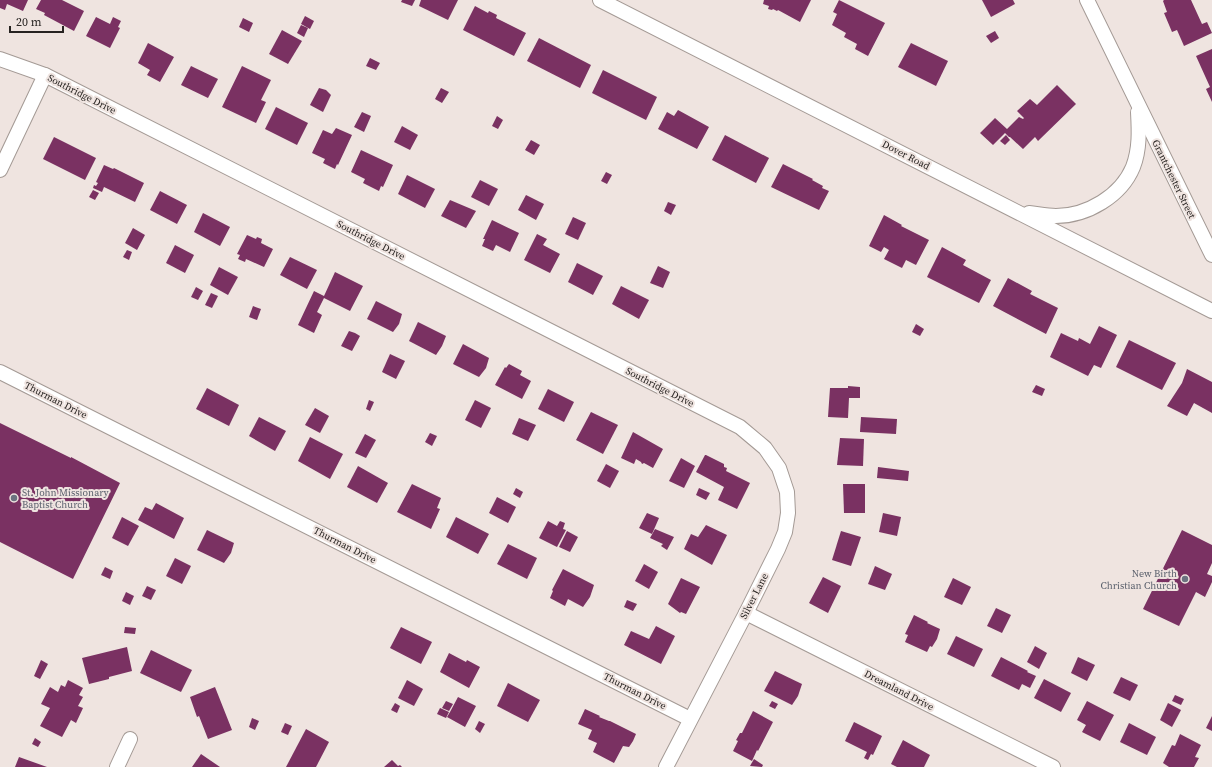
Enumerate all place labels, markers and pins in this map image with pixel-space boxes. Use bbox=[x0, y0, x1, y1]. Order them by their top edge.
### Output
place label: St. John Missionary Baptist Church bbox=[22, 486, 110, 511]
marker: St. John Missionary Baptist Church bbox=[9, 493, 19, 503]
place label: New Birth Christian Church bbox=[1100, 567, 1177, 592]
marker: New Birth Christian Church bbox=[1180, 574, 1190, 584]

